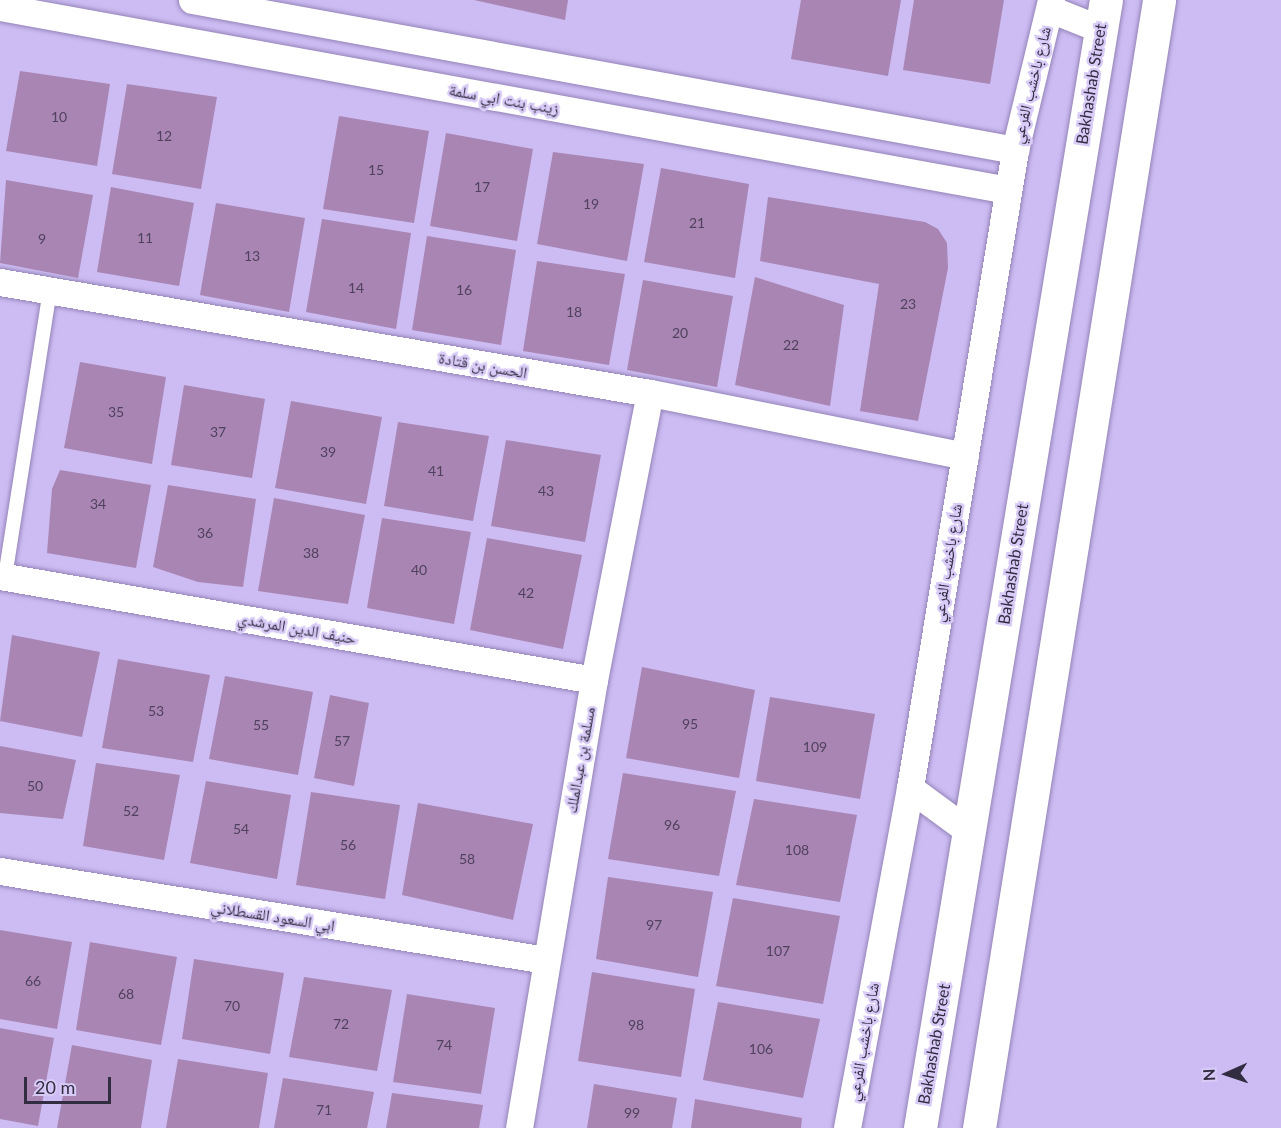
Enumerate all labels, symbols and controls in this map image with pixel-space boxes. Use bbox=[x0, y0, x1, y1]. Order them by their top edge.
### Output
street label: Bakhashab Street bbox=[1072, 22, 1110, 146]
street label: شارع باخشب الفرعي bbox=[1007, 25, 1055, 145]
street label: زينب بنت ابي سلمة bbox=[448, 80, 560, 118]
house number: 10 bbox=[51, 109, 67, 125]
house number: 12 bbox=[156, 128, 172, 144]
house number: 15 bbox=[368, 162, 384, 178]
house number: 17 bbox=[474, 179, 490, 195]
house number: 19 bbox=[583, 196, 599, 212]
house number: 21 bbox=[689, 215, 705, 231]
house number: 11 bbox=[137, 230, 153, 246]
house number: 9 bbox=[38, 231, 46, 247]
house number: 13 bbox=[244, 248, 260, 264]
house number: 14 bbox=[348, 280, 364, 296]
house number: 16 bbox=[456, 282, 472, 298]
house number: 23 bbox=[900, 296, 916, 312]
house number: 18 bbox=[566, 304, 582, 320]
house number: 20 bbox=[672, 325, 688, 341]
house number: 22 bbox=[783, 337, 799, 353]
street label: الحسن بن قتادة bbox=[437, 348, 529, 382]
house number: 35 bbox=[108, 404, 124, 420]
house number: 37 bbox=[210, 424, 226, 440]
house number: 39 bbox=[320, 444, 336, 460]
house number: 41 bbox=[428, 463, 444, 479]
house number: 43 bbox=[538, 483, 554, 499]
house number: 34 bbox=[90, 496, 106, 512]
street label: شارع باخشب الفرعي bbox=[928, 502, 966, 624]
street label: Bakhashab Street bbox=[994, 502, 1032, 626]
house number: 36 bbox=[197, 525, 213, 541]
house number: 38 bbox=[303, 545, 319, 561]
house number: 40 bbox=[411, 562, 427, 578]
house number: 42 bbox=[518, 585, 534, 601]
street label: حنيف الدين المرشدي bbox=[236, 608, 358, 648]
house number: 53 bbox=[148, 703, 164, 719]
street label: مسلمة بن عبدالملك bbox=[561, 705, 599, 815]
house number: 95 bbox=[682, 716, 698, 732]
house number: 55 bbox=[253, 717, 269, 733]
house number: 57 bbox=[334, 733, 350, 749]
house number: 109 bbox=[803, 739, 827, 755]
house number: 50 bbox=[27, 778, 43, 794]
house number: 52 bbox=[123, 803, 139, 819]
house number: 96 bbox=[664, 817, 680, 833]
house number: 54 bbox=[233, 821, 249, 837]
house number: 56 bbox=[340, 837, 356, 853]
house number: 108 bbox=[785, 842, 809, 858]
house number: 58 bbox=[459, 851, 475, 867]
street label: ابي السعود القسطلاني bbox=[210, 897, 336, 935]
house number: 97 bbox=[646, 917, 662, 933]
house number: 107 bbox=[766, 943, 790, 959]
house number: 66 bbox=[25, 973, 41, 989]
street label: شارع باخشب الفرعي bbox=[843, 981, 883, 1103]
street label: Bakhashab Street bbox=[914, 982, 954, 1106]
house number: 68 bbox=[118, 986, 134, 1002]
house number: 70 bbox=[224, 998, 240, 1014]
house number: 72 bbox=[333, 1016, 349, 1032]
house number: 98 bbox=[628, 1017, 644, 1033]
house number: 74 bbox=[436, 1037, 452, 1053]
house number: 106 bbox=[749, 1041, 773, 1057]
north arrow bbox=[1197, 1044, 1257, 1104]
scale bar bbox=[27, 1065, 114, 1103]
text: N bbox=[1199, 1068, 1218, 1082]
text: 20 m bbox=[35, 1076, 75, 1098]
house number: 71 bbox=[316, 1102, 332, 1118]
house number: 99 bbox=[624, 1105, 640, 1121]

